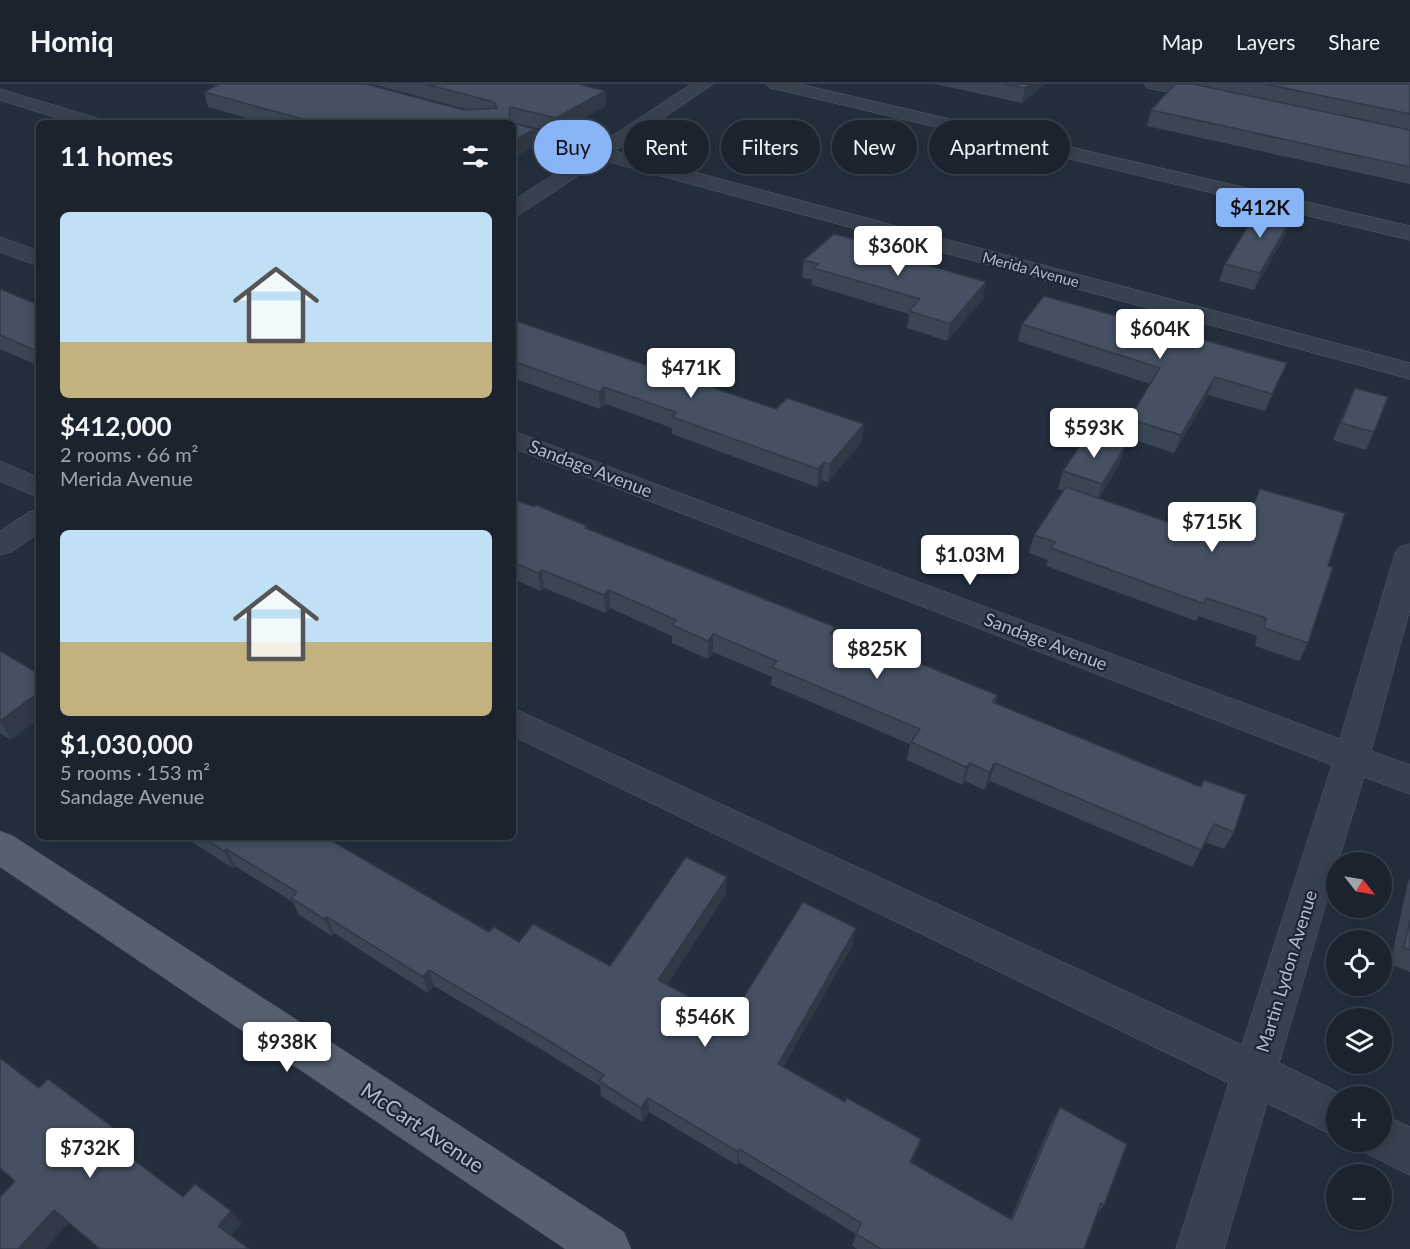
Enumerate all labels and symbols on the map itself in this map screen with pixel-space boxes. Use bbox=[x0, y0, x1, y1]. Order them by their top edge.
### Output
pin: $412K bbox=[1218, 188, 1302, 239]
pin: $360K bbox=[856, 226, 940, 277]
street label: Merida Avenue bbox=[981, 247, 1081, 291]
pin: $604K bbox=[1118, 309, 1202, 360]
pin: $471K bbox=[649, 348, 733, 399]
pin: $593K bbox=[1052, 408, 1136, 459]
street label: Sandage Avenue bbox=[526, 434, 656, 502]
pin: $715K bbox=[1170, 502, 1254, 553]
pin: $1.03M bbox=[921, 535, 1019, 586]
street label: Sandage Avenue bbox=[981, 607, 1111, 675]
pin: $825K bbox=[835, 629, 919, 680]
north arrow bbox=[1326, 852, 1392, 918]
street label: Martin Lydon Avenue bbox=[1251, 887, 1321, 1055]
pin: $546K bbox=[663, 997, 747, 1048]
pin: $938K bbox=[245, 1022, 329, 1073]
street label: McCart Avenue bbox=[357, 1077, 489, 1177]
pin: $732K bbox=[48, 1128, 132, 1179]

